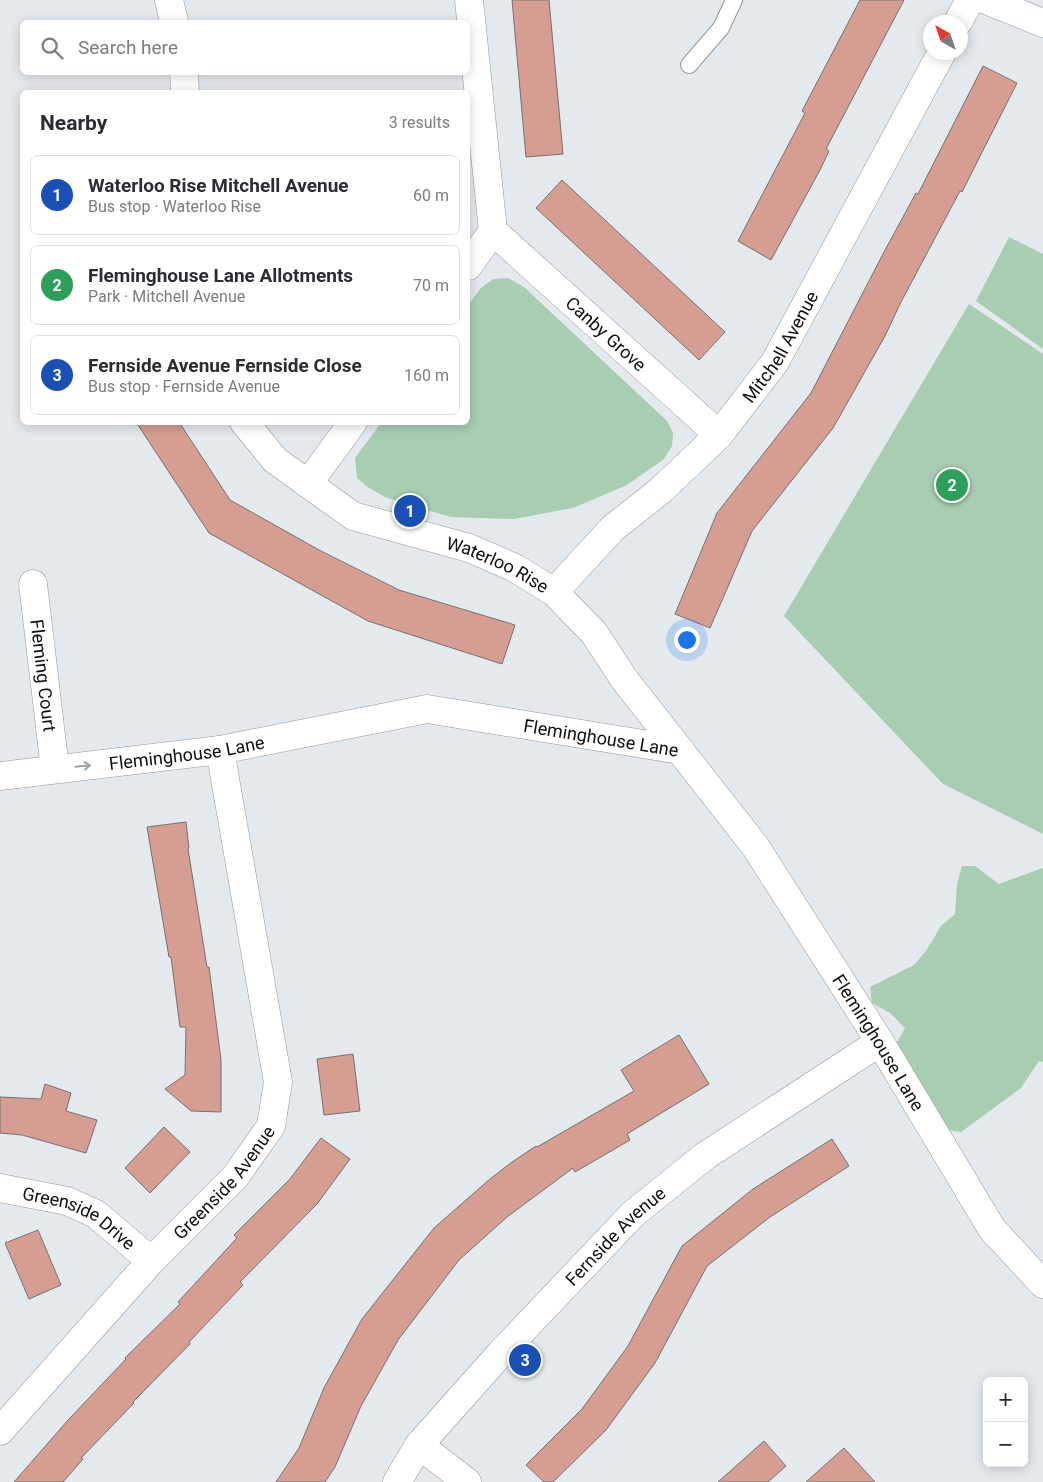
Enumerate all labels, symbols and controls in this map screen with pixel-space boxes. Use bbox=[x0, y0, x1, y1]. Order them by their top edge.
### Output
north arrow bbox=[923, 15, 968, 60]
search box bbox=[20, 20, 470, 75]
icon: search bbox=[38, 34, 66, 62]
text: Search here bbox=[78, 36, 178, 59]
text: Nearby bbox=[40, 111, 107, 135]
text: 3 results bbox=[389, 113, 450, 132]
text: Waterloo Rise Mitchell Avenue bbox=[88, 174, 349, 197]
text: 1 bbox=[52, 186, 62, 205]
text: 60 m bbox=[413, 186, 449, 205]
text: Bus stop · Waterloo Rise bbox=[88, 197, 261, 216]
text: Fleminghouse Lane Allotments bbox=[88, 264, 353, 287]
text: 2 bbox=[52, 276, 62, 295]
text: 70 m bbox=[413, 276, 449, 295]
text: Park · Mitchell Avenue bbox=[88, 287, 245, 306]
street label: Mitchell Avenue bbox=[738, 287, 822, 406]
street label: Canby Grove bbox=[562, 292, 651, 375]
text: Fernside Avenue Fernside Close bbox=[88, 354, 362, 377]
text: 3 bbox=[52, 366, 62, 385]
text: 160 m bbox=[404, 366, 449, 385]
text: Bus stop · Fernside Avenue bbox=[88, 377, 280, 396]
pin: 2 bbox=[936, 466, 968, 504]
pin: 1 bbox=[394, 492, 426, 530]
street label: Waterloo Rise bbox=[444, 532, 553, 597]
street label: Fleming Court bbox=[27, 618, 61, 733]
your location bbox=[674, 627, 700, 653]
street label: Fleminghouse Lane bbox=[522, 714, 680, 760]
street label: Fleminghouse Lane bbox=[108, 731, 266, 774]
one-way arrow bbox=[75, 761, 91, 771]
street label: Fleminghouse Lane bbox=[829, 970, 929, 1114]
street label: Greenside Avenue bbox=[169, 1121, 279, 1243]
street label: Greenside Drive bbox=[21, 1182, 140, 1254]
street label: Fernside Avenue bbox=[561, 1182, 669, 1289]
pin: 3 bbox=[509, 1341, 541, 1379]
map controls bbox=[983, 1377, 1028, 1467]
button: + bbox=[983, 1377, 1028, 1422]
button: − bbox=[983, 1422, 1028, 1467]

